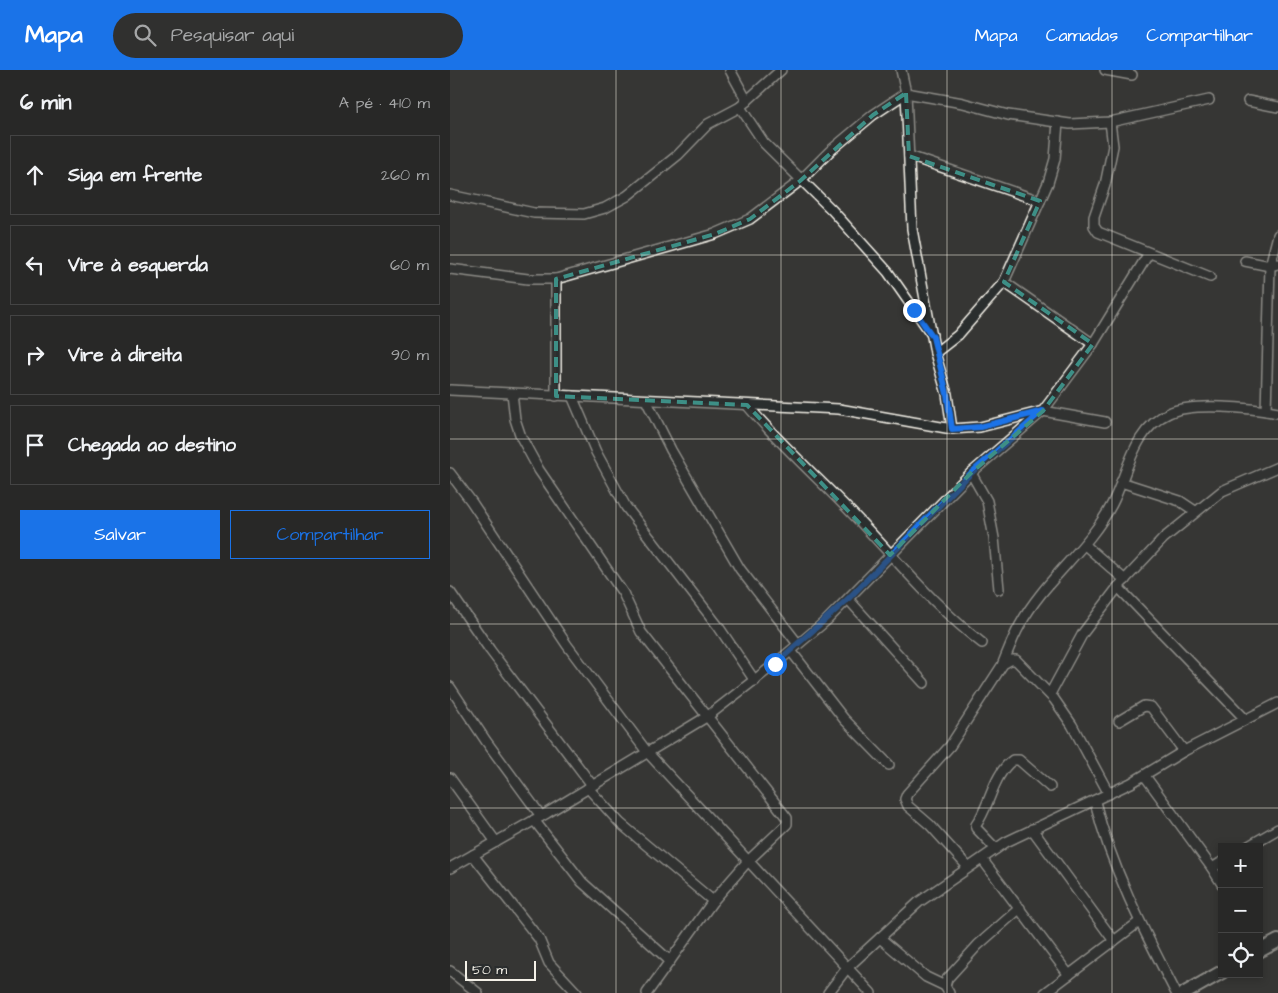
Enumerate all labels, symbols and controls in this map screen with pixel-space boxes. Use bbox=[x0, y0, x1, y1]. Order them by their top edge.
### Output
search box bbox=[113, 13, 463, 58]
text: Mapa bbox=[25, 18, 83, 52]
icon: search bbox=[131, 21, 159, 49]
text: Pesquisar aqui bbox=[171, 22, 294, 49]
text: Mapa bbox=[974, 23, 1018, 48]
text: Camadas bbox=[1046, 23, 1118, 48]
text: Compartilhar bbox=[1146, 23, 1253, 48]
text: 6 min bbox=[20, 88, 72, 117]
text: A pé · 410 m bbox=[339, 92, 430, 114]
icon: ahead bbox=[21, 161, 49, 189]
text: Siga em frente bbox=[68, 162, 202, 189]
text: 260 m bbox=[381, 164, 429, 186]
icon: left bbox=[21, 251, 49, 279]
text: Vire à esquerda bbox=[68, 252, 208, 279]
text: 60 m bbox=[390, 254, 429, 276]
route end bbox=[903, 299, 926, 322]
icon: right bbox=[21, 341, 49, 369]
text: Vire à direita bbox=[68, 342, 182, 369]
text: 90 m bbox=[391, 344, 429, 366]
icon: arrive bbox=[21, 431, 49, 459]
text: Chegada ao destino bbox=[68, 432, 236, 459]
button: Salvar bbox=[20, 510, 220, 559]
button: Compartilhar bbox=[230, 510, 430, 559]
route start bbox=[764, 653, 787, 676]
map controls bbox=[1218, 843, 1263, 978]
button: + bbox=[1218, 843, 1263, 888]
button: − bbox=[1218, 888, 1263, 933]
button: locate bbox=[1218, 933, 1263, 978]
scale bar bbox=[465, 958, 536, 981]
text: 50 m bbox=[472, 960, 507, 980]

